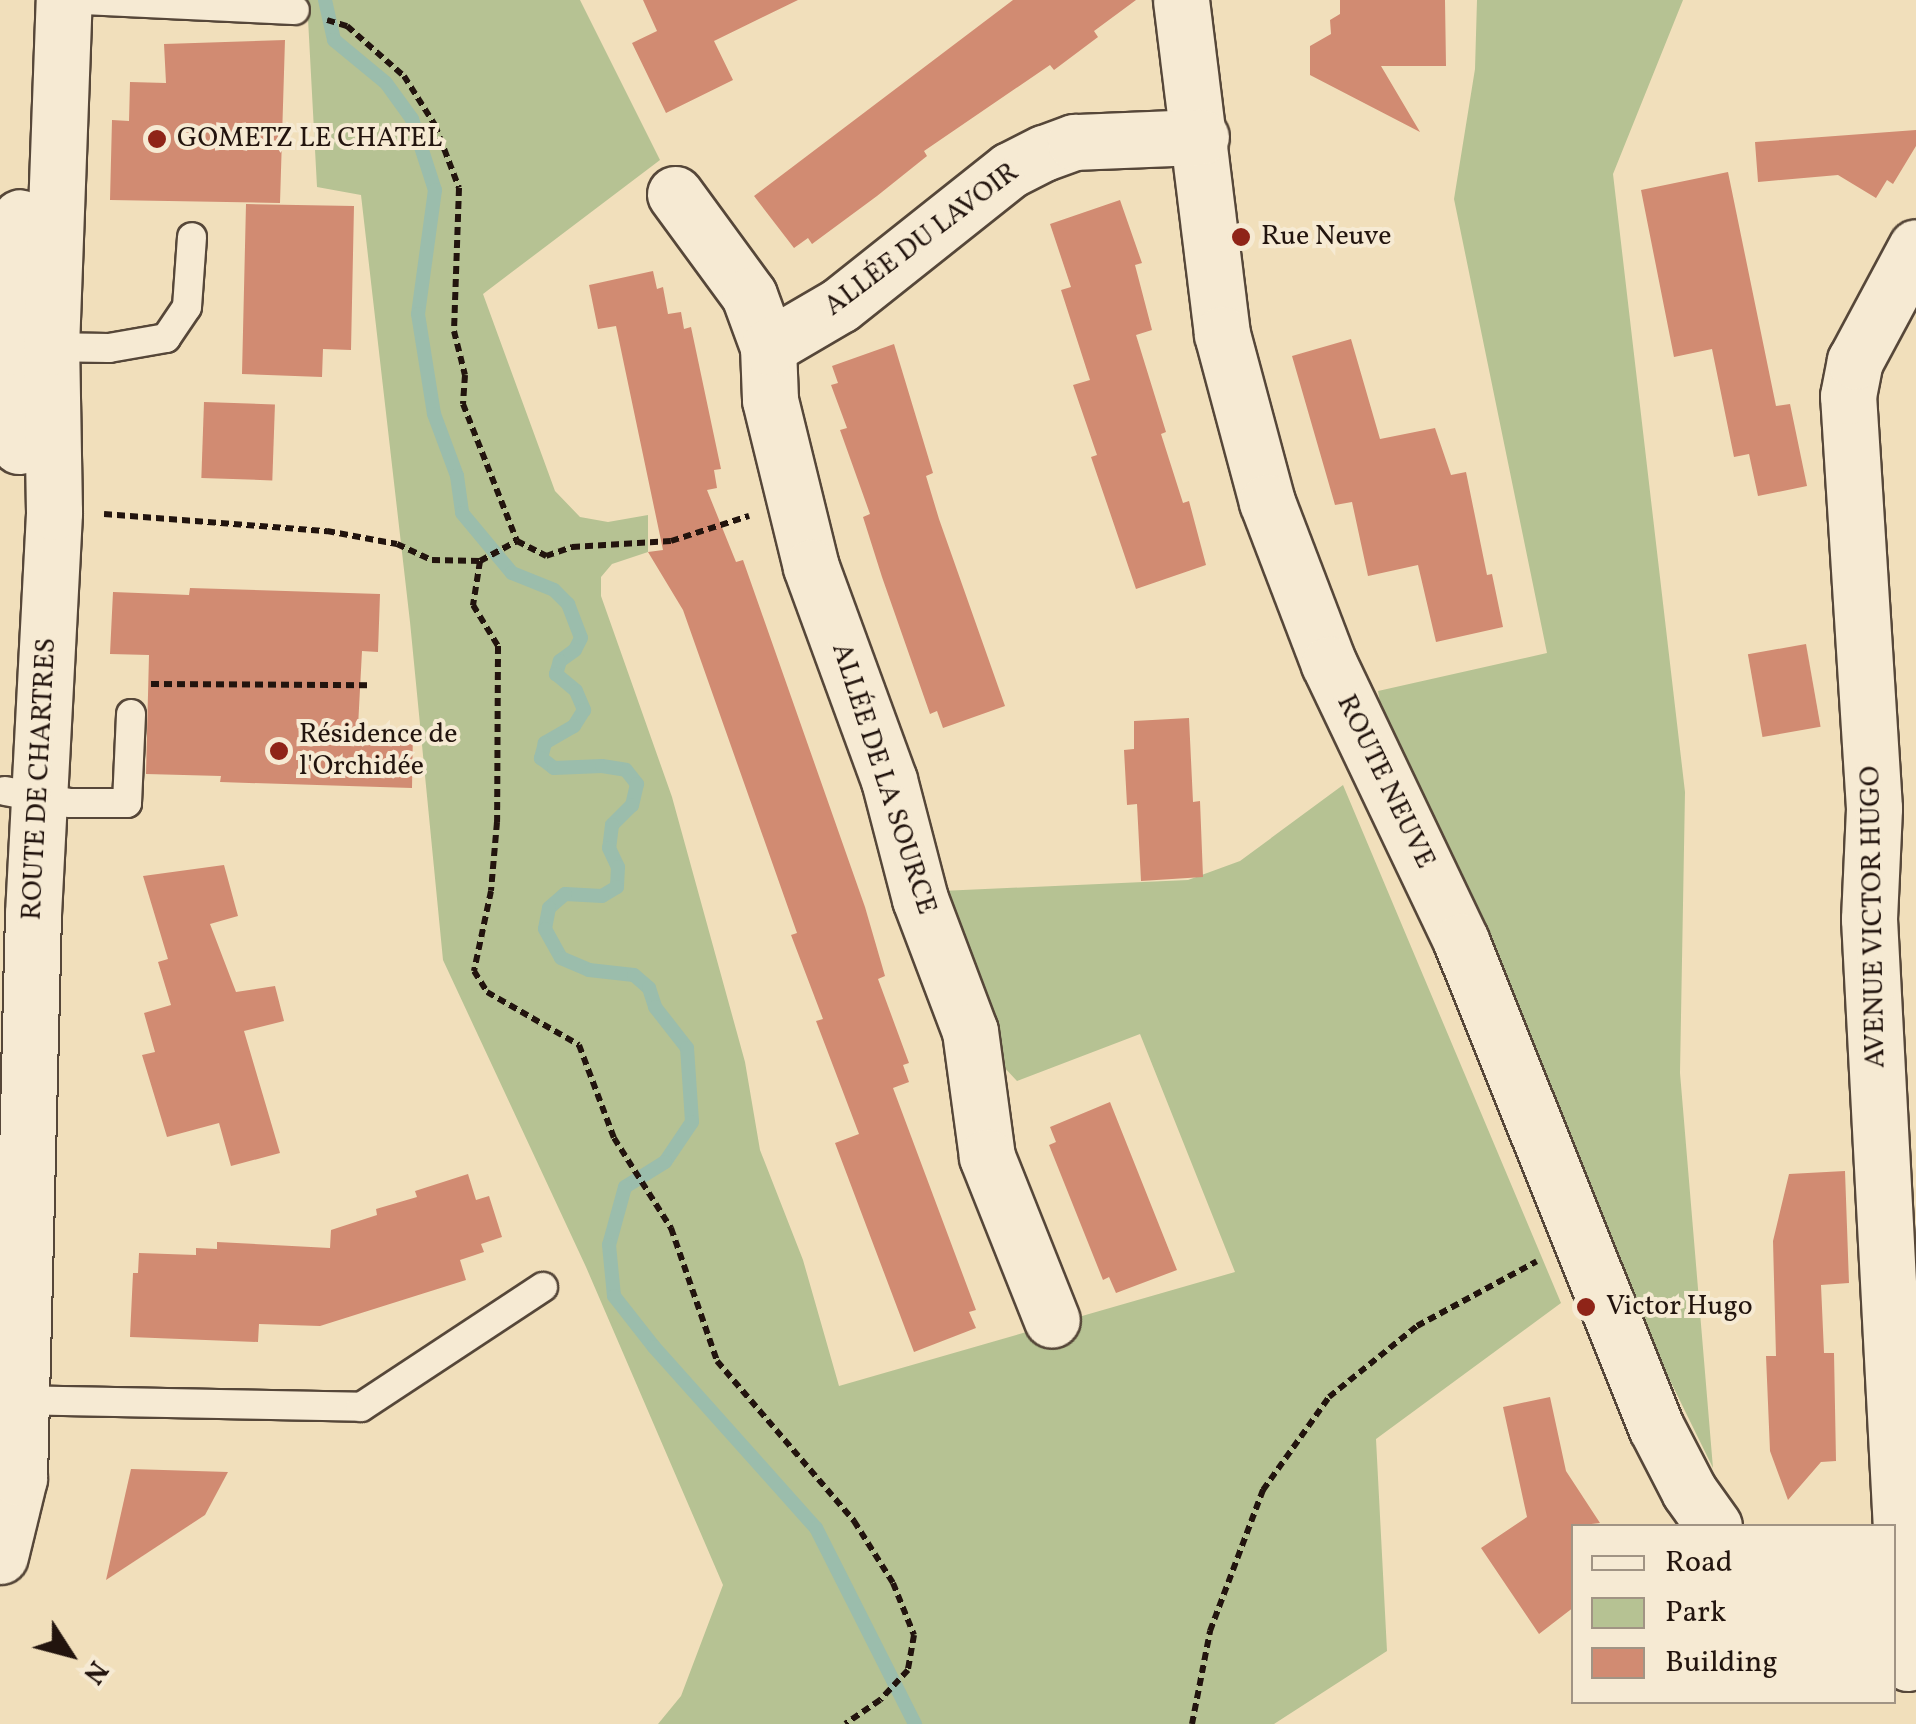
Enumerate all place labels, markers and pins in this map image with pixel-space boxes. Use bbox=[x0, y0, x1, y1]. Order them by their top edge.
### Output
place label: GOMETZ LE CHATEL bbox=[177, 122, 442, 156]
marker: GOMETZ LE CHATEL bbox=[146, 128, 168, 150]
place label: Rue Neuve bbox=[1261, 220, 1392, 254]
marker: Rue Neuve bbox=[1230, 226, 1252, 248]
place label: Résidence de l'Orchidée bbox=[299, 718, 458, 784]
marker: Résidence de l'Orchidée bbox=[268, 740, 290, 762]
place label: Victor Hugo bbox=[1606, 1290, 1753, 1324]
marker: Victor Hugo bbox=[1575, 1296, 1597, 1318]

